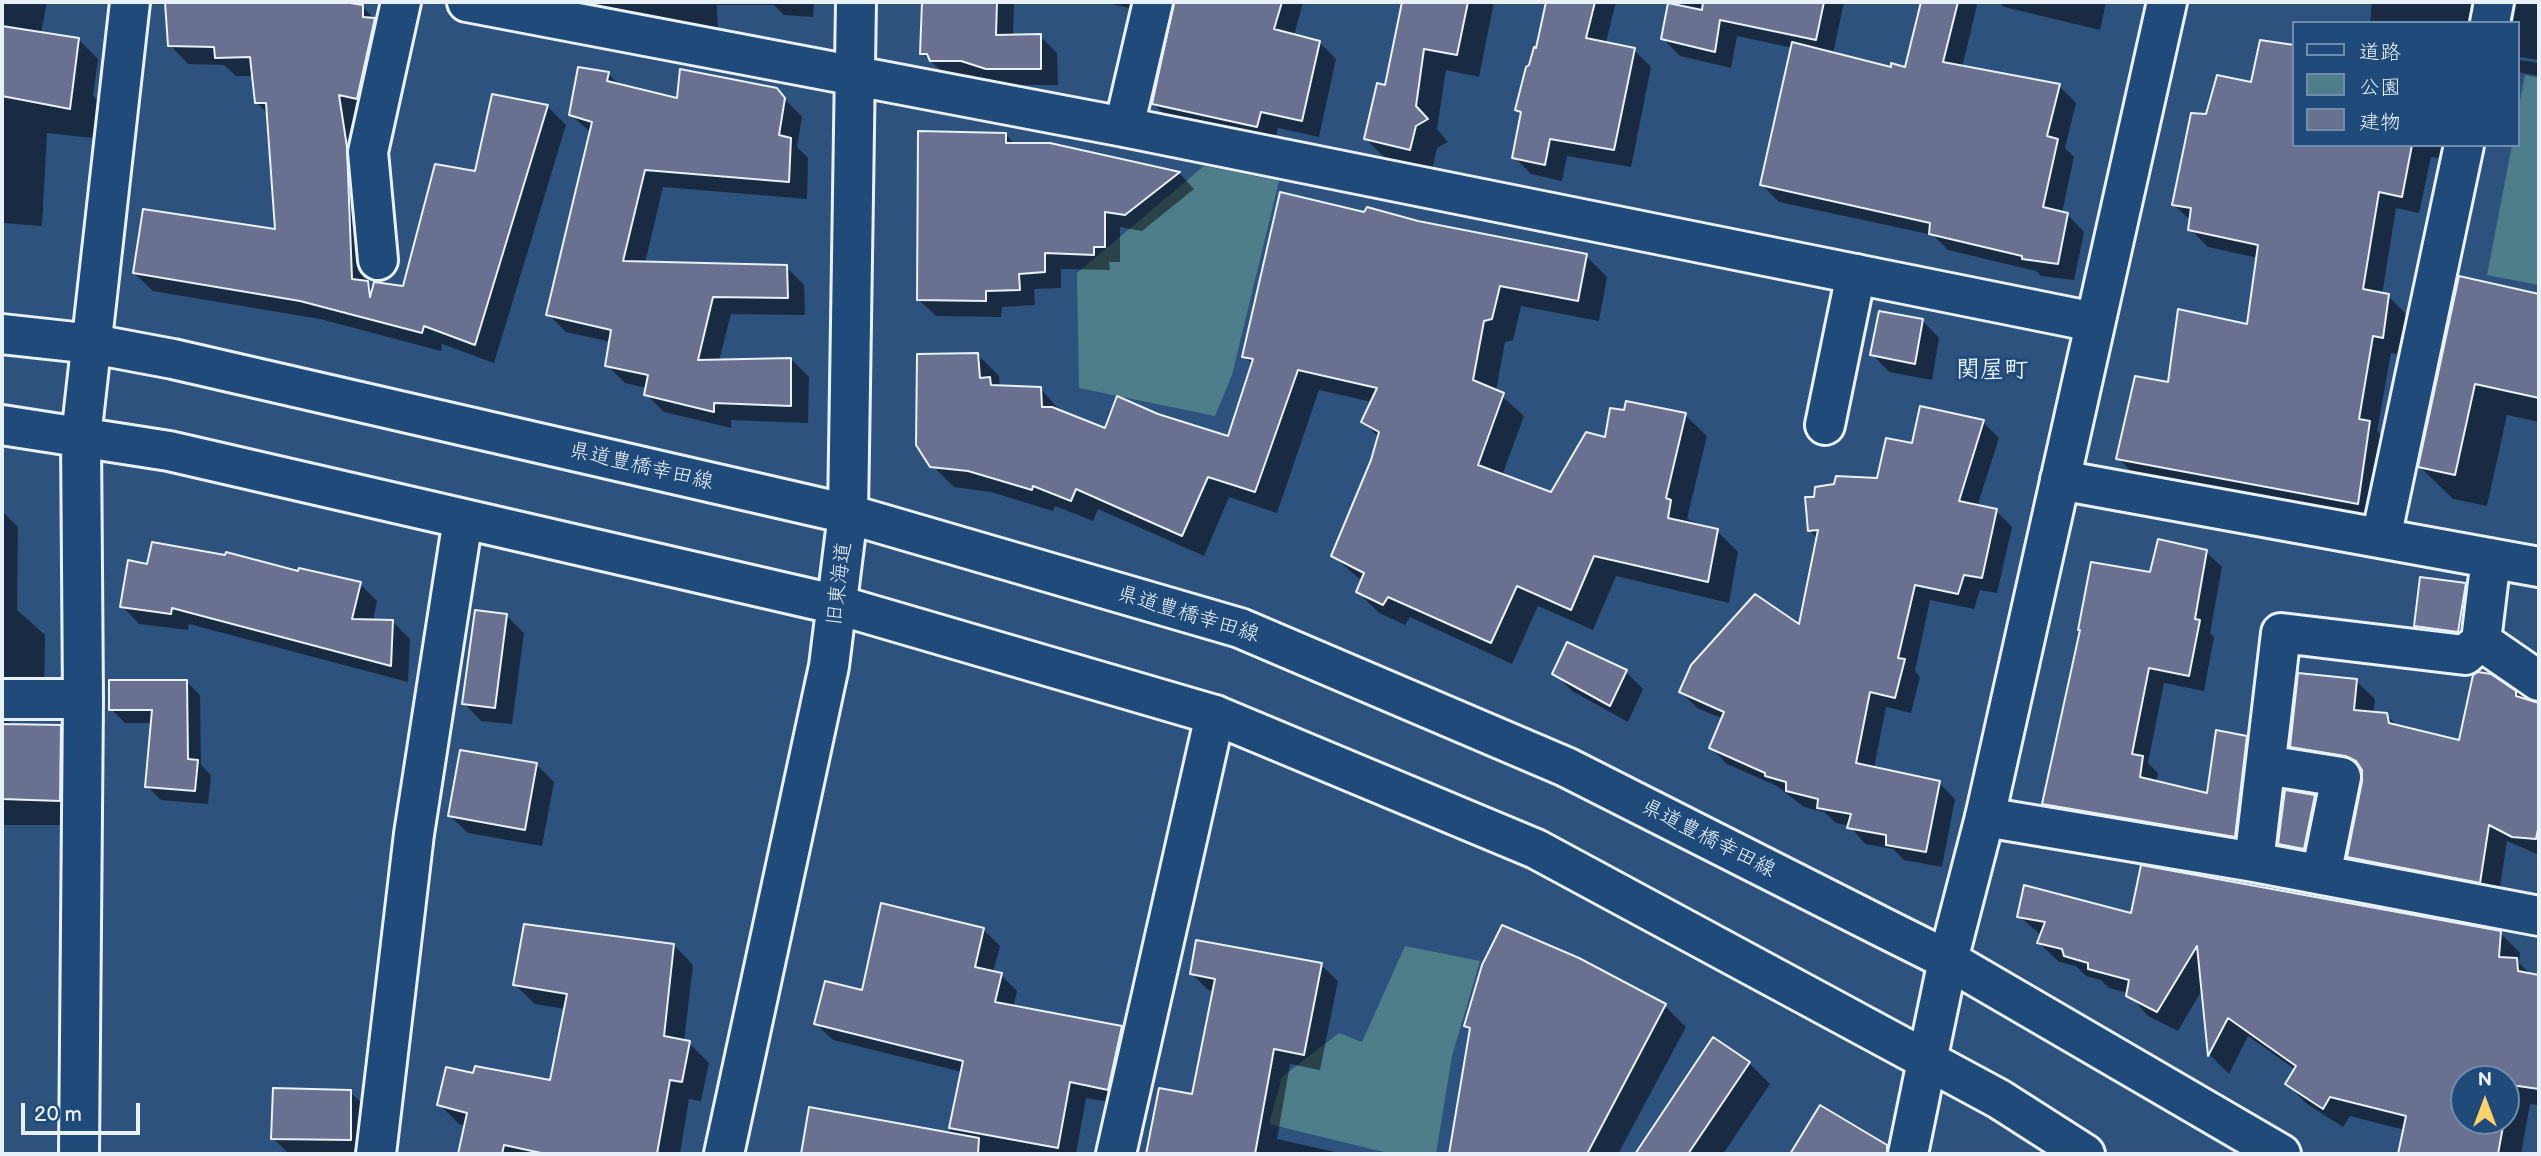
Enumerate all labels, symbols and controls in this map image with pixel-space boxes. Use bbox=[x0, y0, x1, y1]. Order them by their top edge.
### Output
legend bbox=[2292, 21, 2520, 147]
text: 道路 bbox=[2359, 40, 2401, 65]
text: 公園 bbox=[2359, 75, 2401, 100]
text: 建物 bbox=[2359, 110, 2401, 135]
district label: 関屋町 bbox=[1956, 357, 2028, 385]
street label: 県道豊橋幸田線 bbox=[567, 438, 715, 496]
street label: 旧東海道 bbox=[822, 541, 858, 627]
street label: 県道豊橋幸田線 bbox=[1114, 581, 1262, 649]
street label: 県道豊橋幸田線 bbox=[1637, 794, 1779, 884]
north arrow bbox=[2450, 1065, 2520, 1135]
text: N bbox=[2478, 1069, 2492, 1092]
scale bar bbox=[24, 1090, 144, 1134]
text: 20 m bbox=[34, 1102, 82, 1127]

